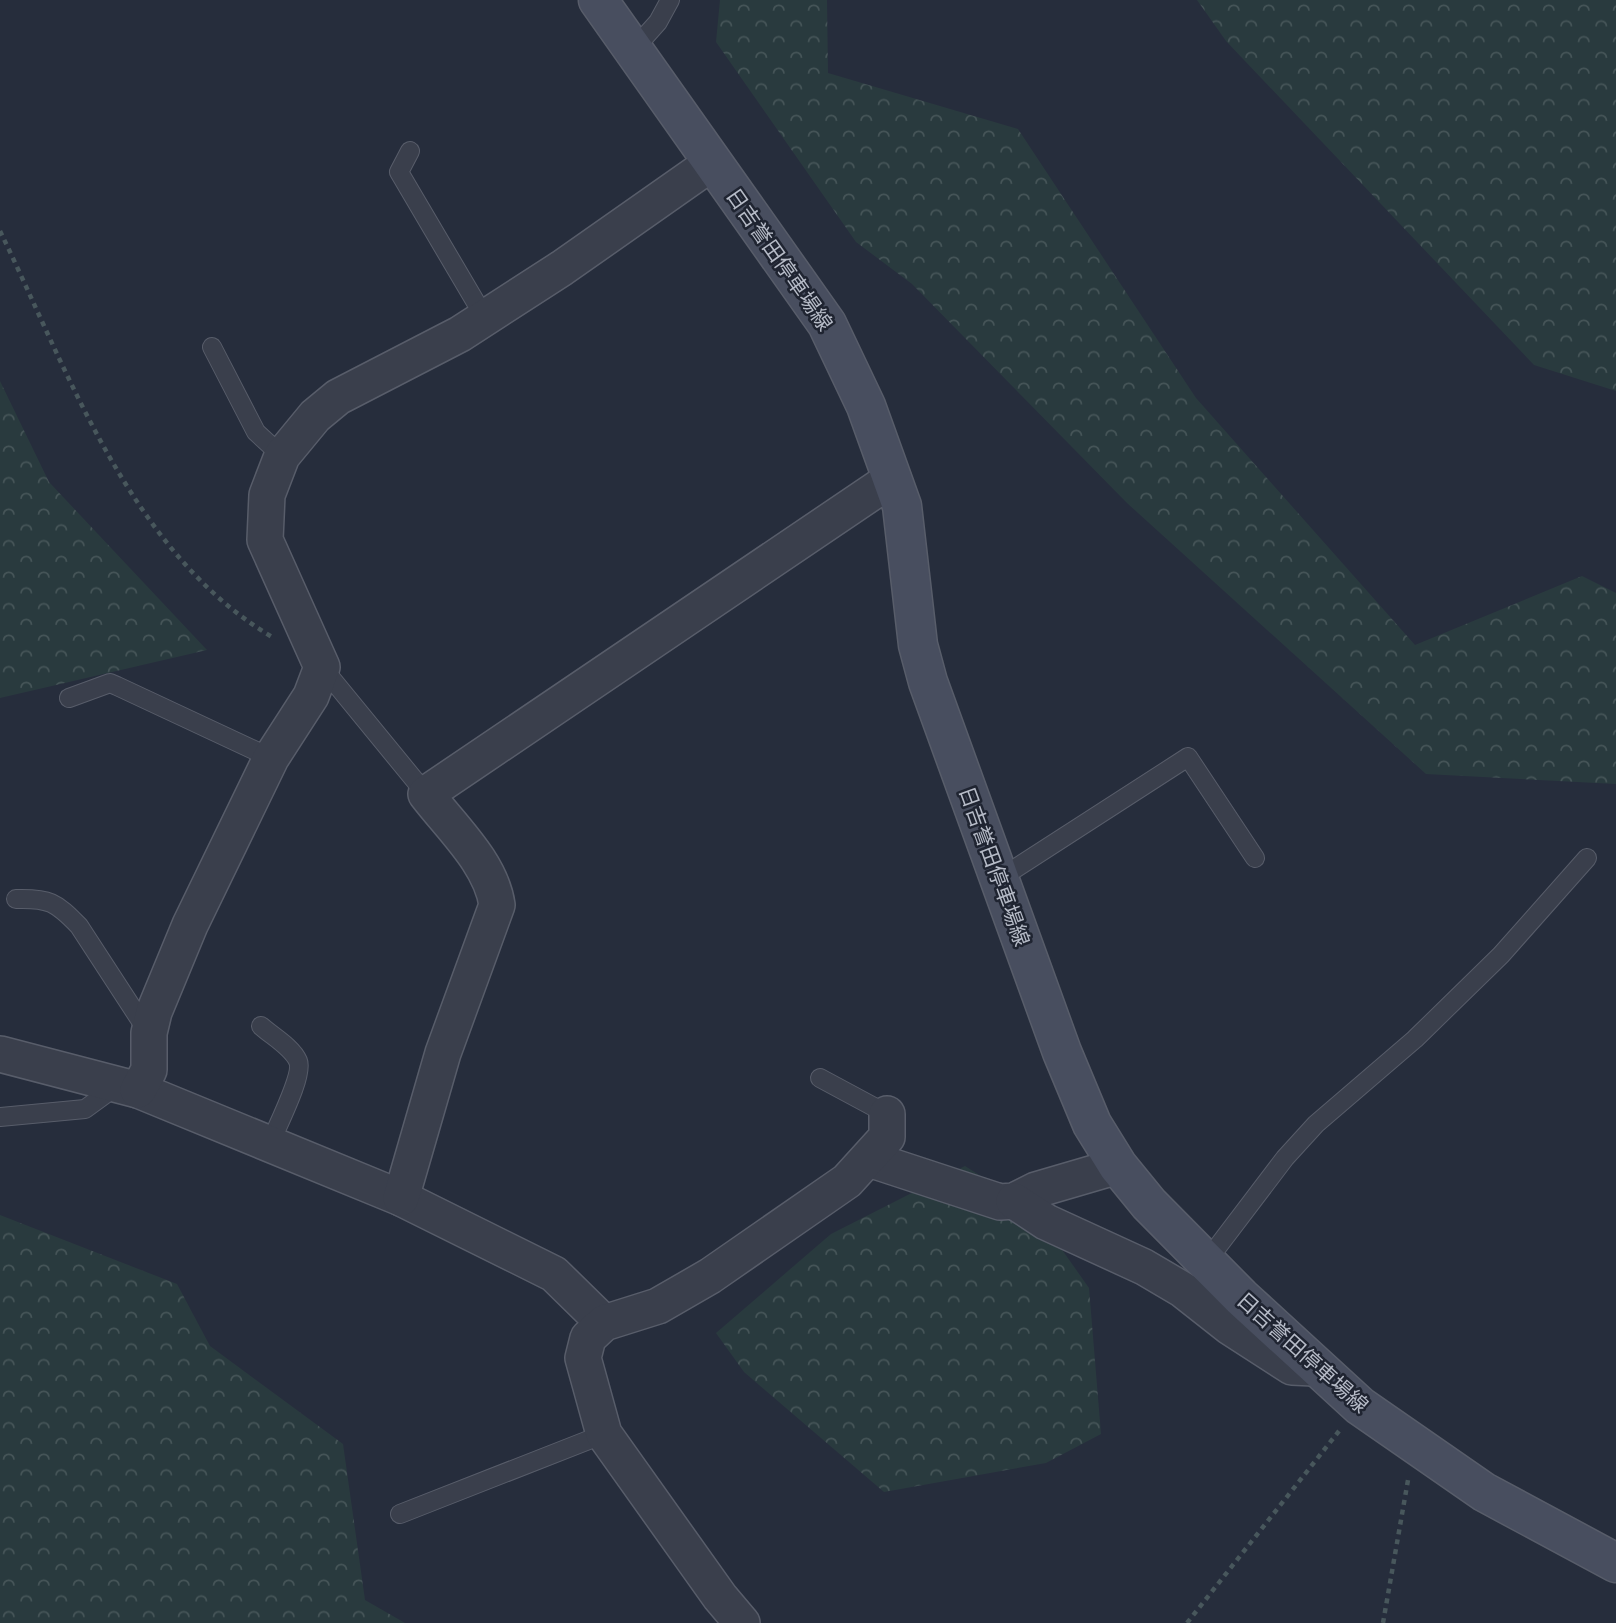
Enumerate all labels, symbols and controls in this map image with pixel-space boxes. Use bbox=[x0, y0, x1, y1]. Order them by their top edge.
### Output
street label: 日吉誉田停車場線 bbox=[722, 183, 838, 335]
street label: 日吉誉田停車場線 bbox=[955, 783, 1035, 949]
street label: 日吉誉田停車場線 bbox=[1233, 1287, 1373, 1417]

